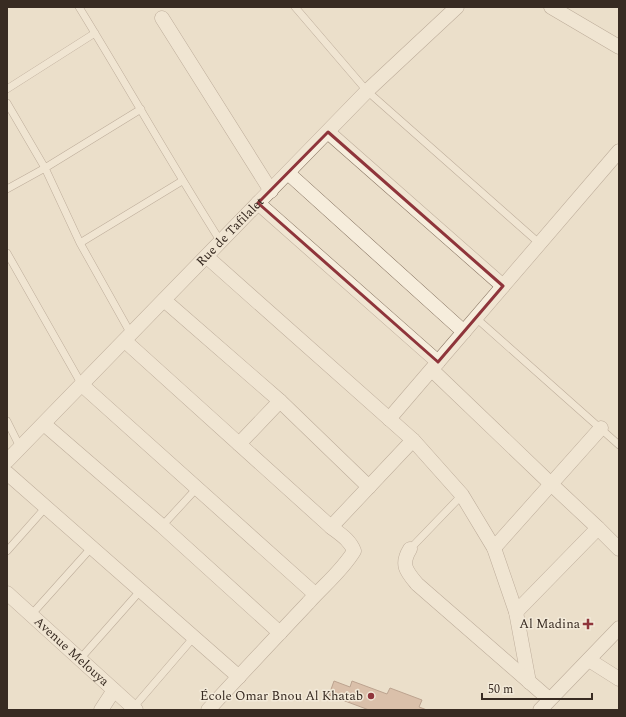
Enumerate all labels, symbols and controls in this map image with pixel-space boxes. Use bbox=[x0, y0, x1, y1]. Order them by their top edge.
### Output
street label: Rue de Tafilalet bbox=[192, 192, 269, 271]
street label: Avenue Melouya bbox=[29, 612, 114, 691]
place label: Al Madina bbox=[519, 614, 581, 634]
marker: Al Madina bbox=[583, 619, 593, 629]
scale bar bbox=[482, 675, 592, 701]
text: 50 m bbox=[488, 680, 513, 699]
place label: École Omar Bnou Al Khatab bbox=[200, 686, 363, 706]
marker: École Omar Bnou Al Khatab bbox=[366, 691, 376, 701]

